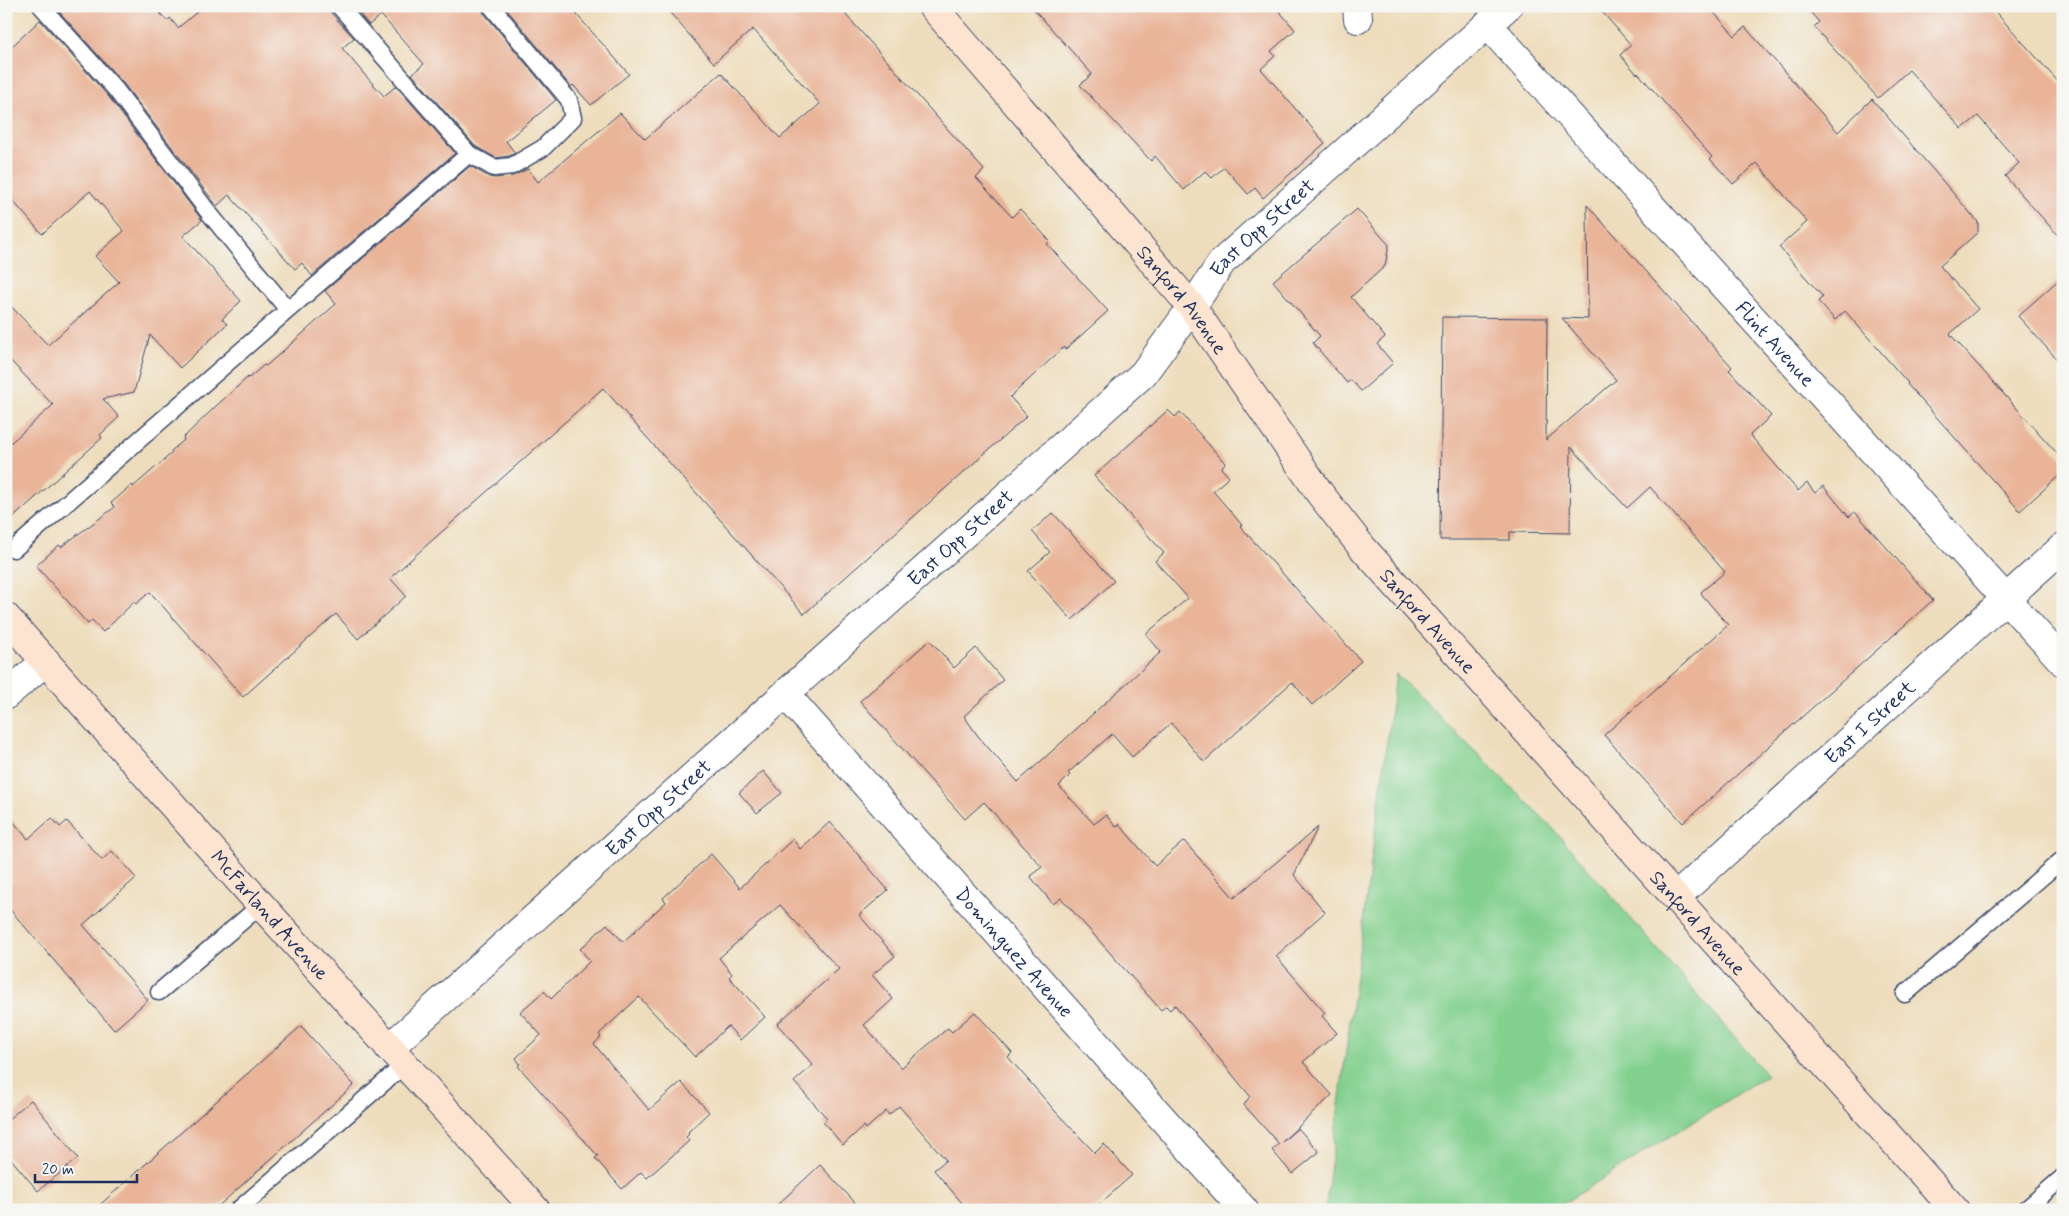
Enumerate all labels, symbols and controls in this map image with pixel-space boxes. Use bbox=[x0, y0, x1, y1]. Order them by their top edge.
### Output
street label: East Opp Street bbox=[1204, 173, 1321, 282]
street label: Sanford Avenue bbox=[1130, 240, 1233, 361]
street label: Flint Avenue bbox=[1729, 296, 1820, 393]
street label: East Opp Street bbox=[902, 484, 1020, 593]
street label: Sanford Avenue bbox=[1373, 563, 1481, 680]
street label: East I Street bbox=[1819, 675, 1922, 771]
street label: East Opp Street bbox=[600, 754, 718, 863]
street label: McFarland Avenue bbox=[204, 845, 334, 987]
street label: Sanford Avenue bbox=[1643, 865, 1751, 982]
street label: Dominguez Avenue bbox=[948, 882, 1079, 1024]
scale bar bbox=[35, 1151, 138, 1183]
text: 20 m bbox=[42, 1160, 74, 1180]

